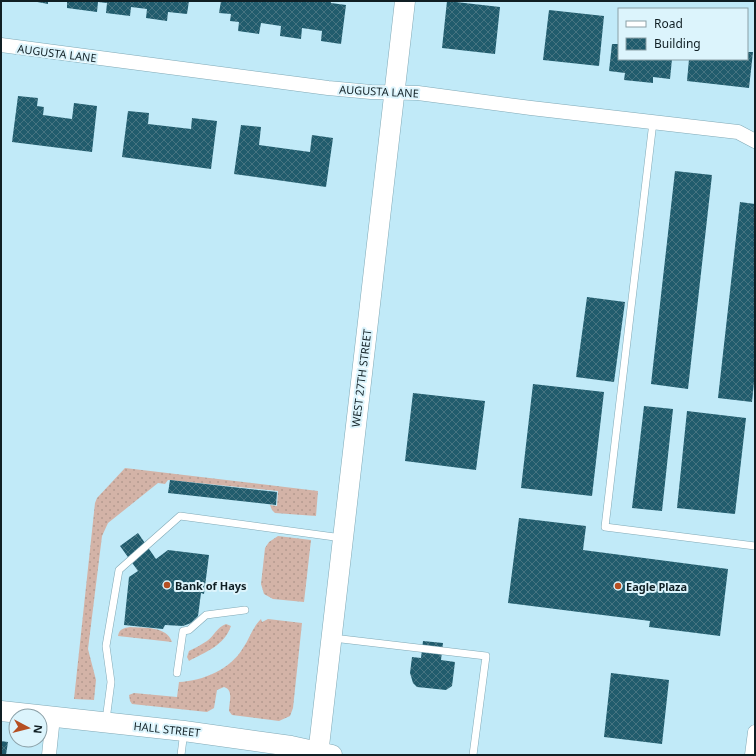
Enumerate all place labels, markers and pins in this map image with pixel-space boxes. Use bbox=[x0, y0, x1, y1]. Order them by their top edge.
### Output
place label: Bank of Hays bbox=[175, 578, 247, 593]
place label: Eagle Plaza bbox=[626, 579, 687, 594]
marker: Bank of Hays bbox=[162, 580, 172, 590]
marker: Eagle Plaza bbox=[613, 581, 623, 591]

